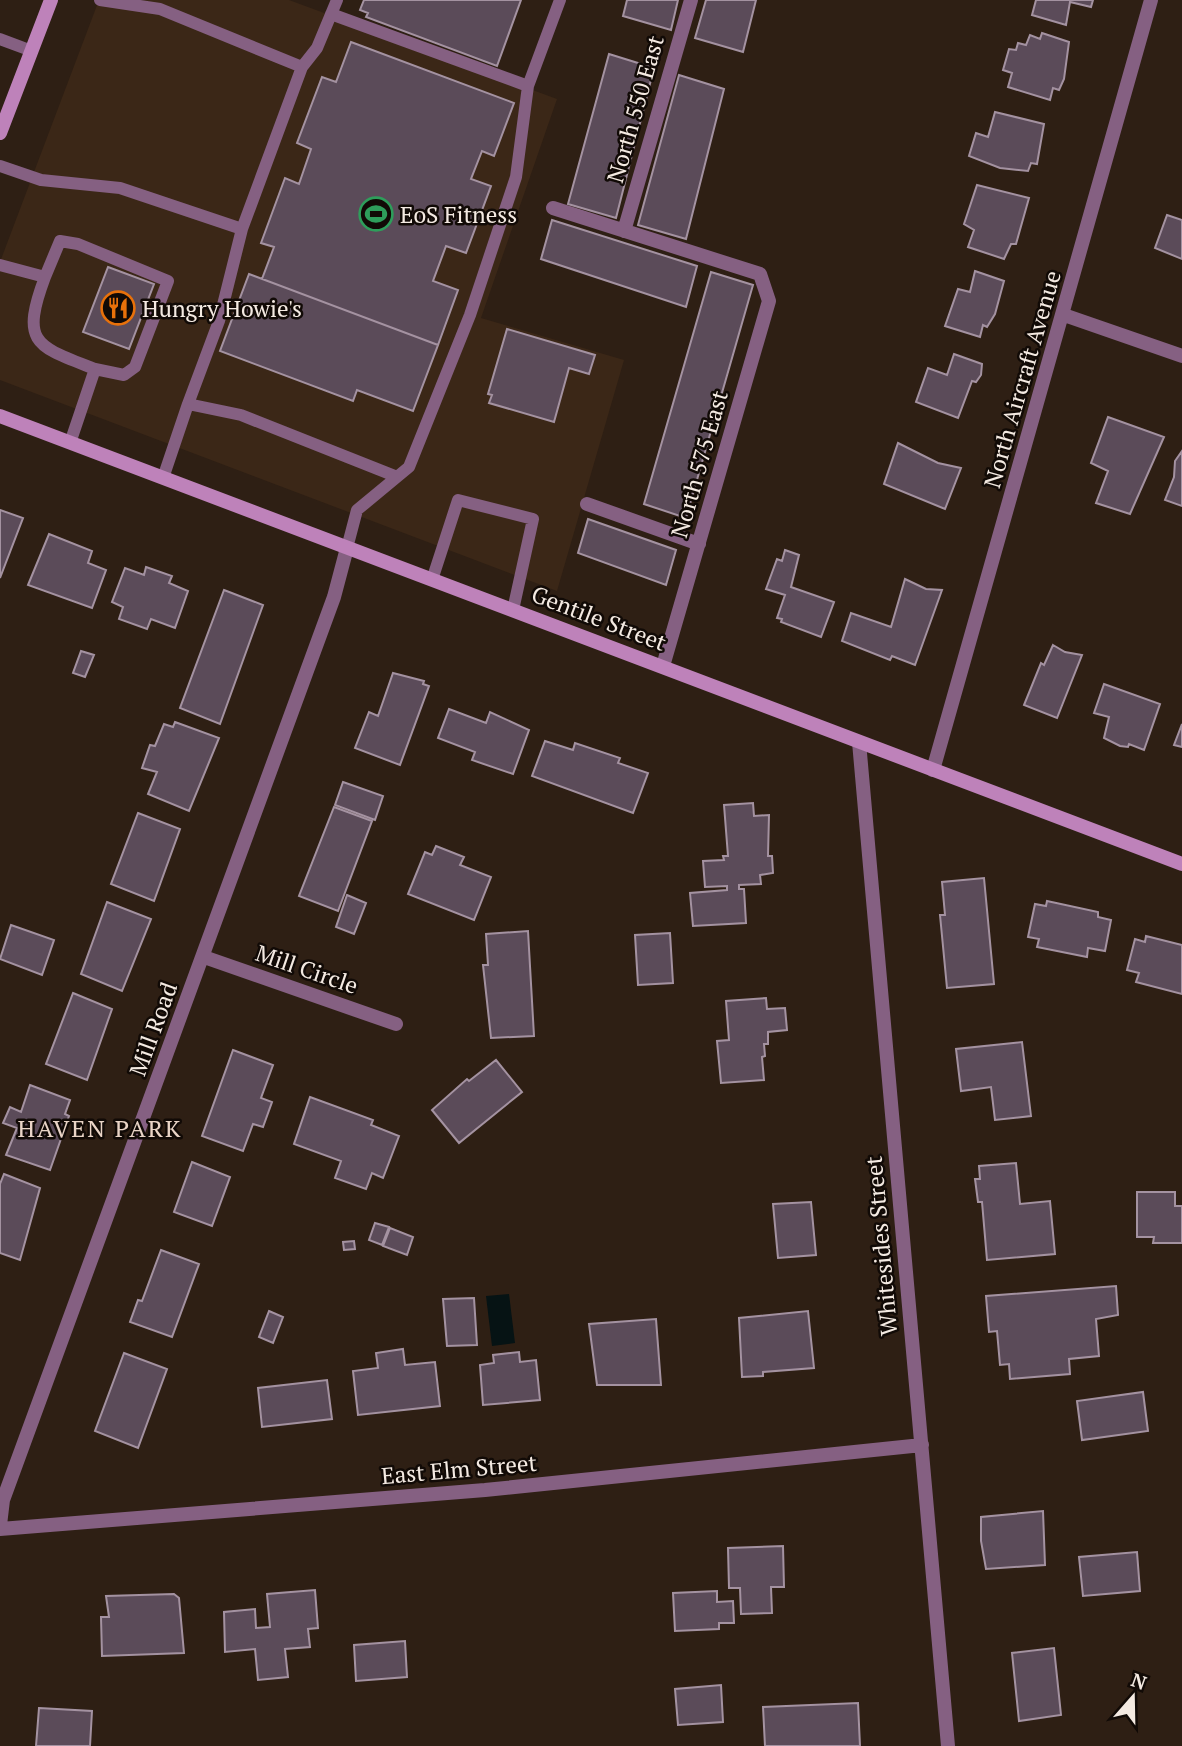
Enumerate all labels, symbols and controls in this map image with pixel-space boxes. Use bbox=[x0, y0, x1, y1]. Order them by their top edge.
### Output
street label: North 550 East bbox=[599, 31, 671, 186]
sports icon: EoS Fitness bbox=[357, 195, 395, 233]
place label: EoS Fitness bbox=[400, 199, 517, 230]
street label: North Aircraft Avenue bbox=[976, 267, 1068, 491]
restaurant icon: Hungry Howie's bbox=[99, 289, 137, 327]
place label: Hungry Howie's bbox=[142, 293, 302, 324]
street label: North 575 East bbox=[663, 386, 735, 541]
street label: Gentile Street bbox=[527, 578, 671, 658]
street label: Mill Circle bbox=[252, 937, 362, 1001]
street label: Mill Road bbox=[122, 978, 184, 1080]
district label: HAVEN PARK bbox=[18, 1112, 182, 1144]
street label: Whitesides Street bbox=[858, 1154, 904, 1337]
street label: East Elm Street bbox=[380, 1447, 539, 1491]
north arrow bbox=[1098, 1662, 1168, 1732]
text: N bbox=[1128, 1666, 1151, 1695]

